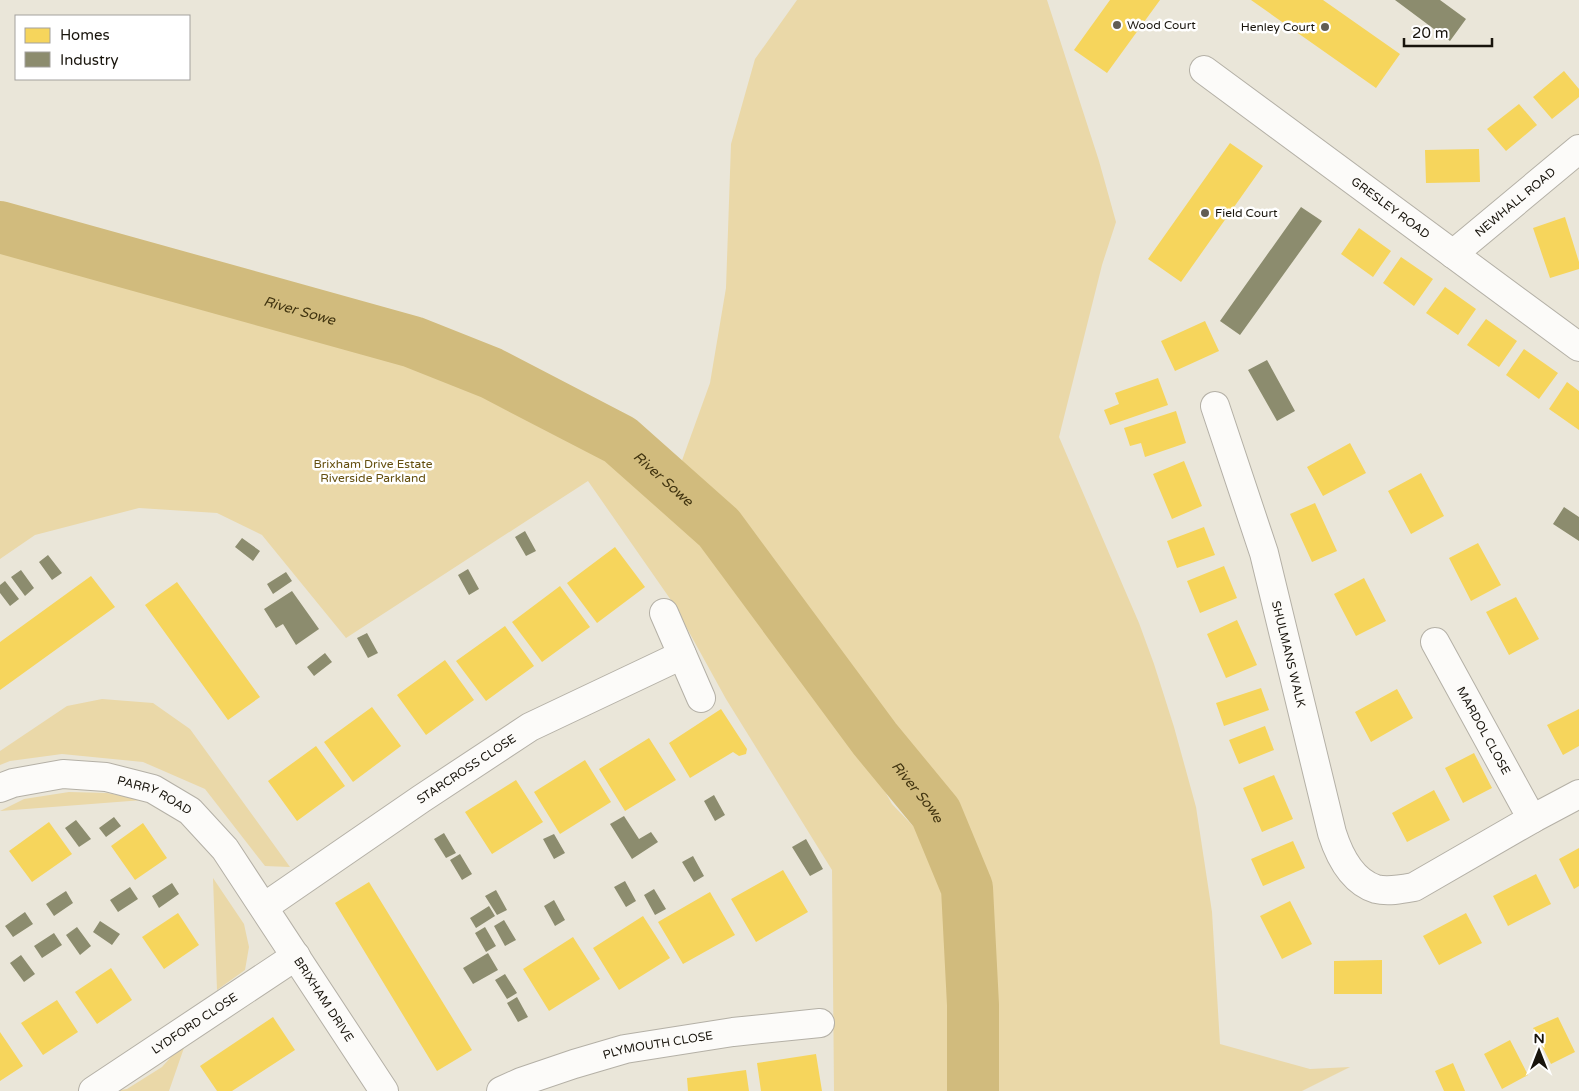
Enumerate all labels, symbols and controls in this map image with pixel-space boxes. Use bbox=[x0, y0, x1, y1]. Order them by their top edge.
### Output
legend bbox=[15, 15, 190, 80]
scale bar bbox=[1404, 15, 1492, 47]
place label: Wood Court bbox=[1127, 18, 1196, 32]
marker: Wood Court bbox=[1111, 19, 1123, 31]
place label: Henley Court bbox=[1241, 20, 1315, 34]
marker: Henley Court bbox=[1319, 21, 1331, 33]
text: 20 m bbox=[1412, 24, 1449, 42]
text: Homes bbox=[60, 26, 110, 44]
text: Industry bbox=[60, 51, 119, 69]
street label: NEWHALL ROAD bbox=[1472, 165, 1558, 240]
street label: GRESLEY ROAD bbox=[1349, 174, 1433, 241]
place label: Field Court bbox=[1215, 206, 1278, 220]
marker: Field Court bbox=[1199, 207, 1211, 219]
water label: River Sowe bbox=[262, 293, 338, 329]
water label: River Sowe bbox=[630, 448, 697, 510]
park label: Brixham Drive Estate Riverside Parkland bbox=[314, 457, 433, 485]
street label: SHULMANS WALK bbox=[1269, 599, 1308, 709]
street label: MARDOL CLOSE bbox=[1454, 684, 1513, 777]
street label: STARCROSS CLOSE bbox=[414, 731, 519, 807]
water label: River Sowe bbox=[888, 758, 947, 826]
street label: PARRY ROAD bbox=[116, 773, 194, 817]
street label: BRIXHAM DRIVE bbox=[291, 955, 357, 1044]
street label: LYDFORD CLOSE bbox=[149, 990, 240, 1057]
north arrow bbox=[1514, 1026, 1564, 1076]
street label: PLYMOUTH CLOSE bbox=[601, 1028, 714, 1062]
text: N bbox=[1533, 1030, 1545, 1047]

